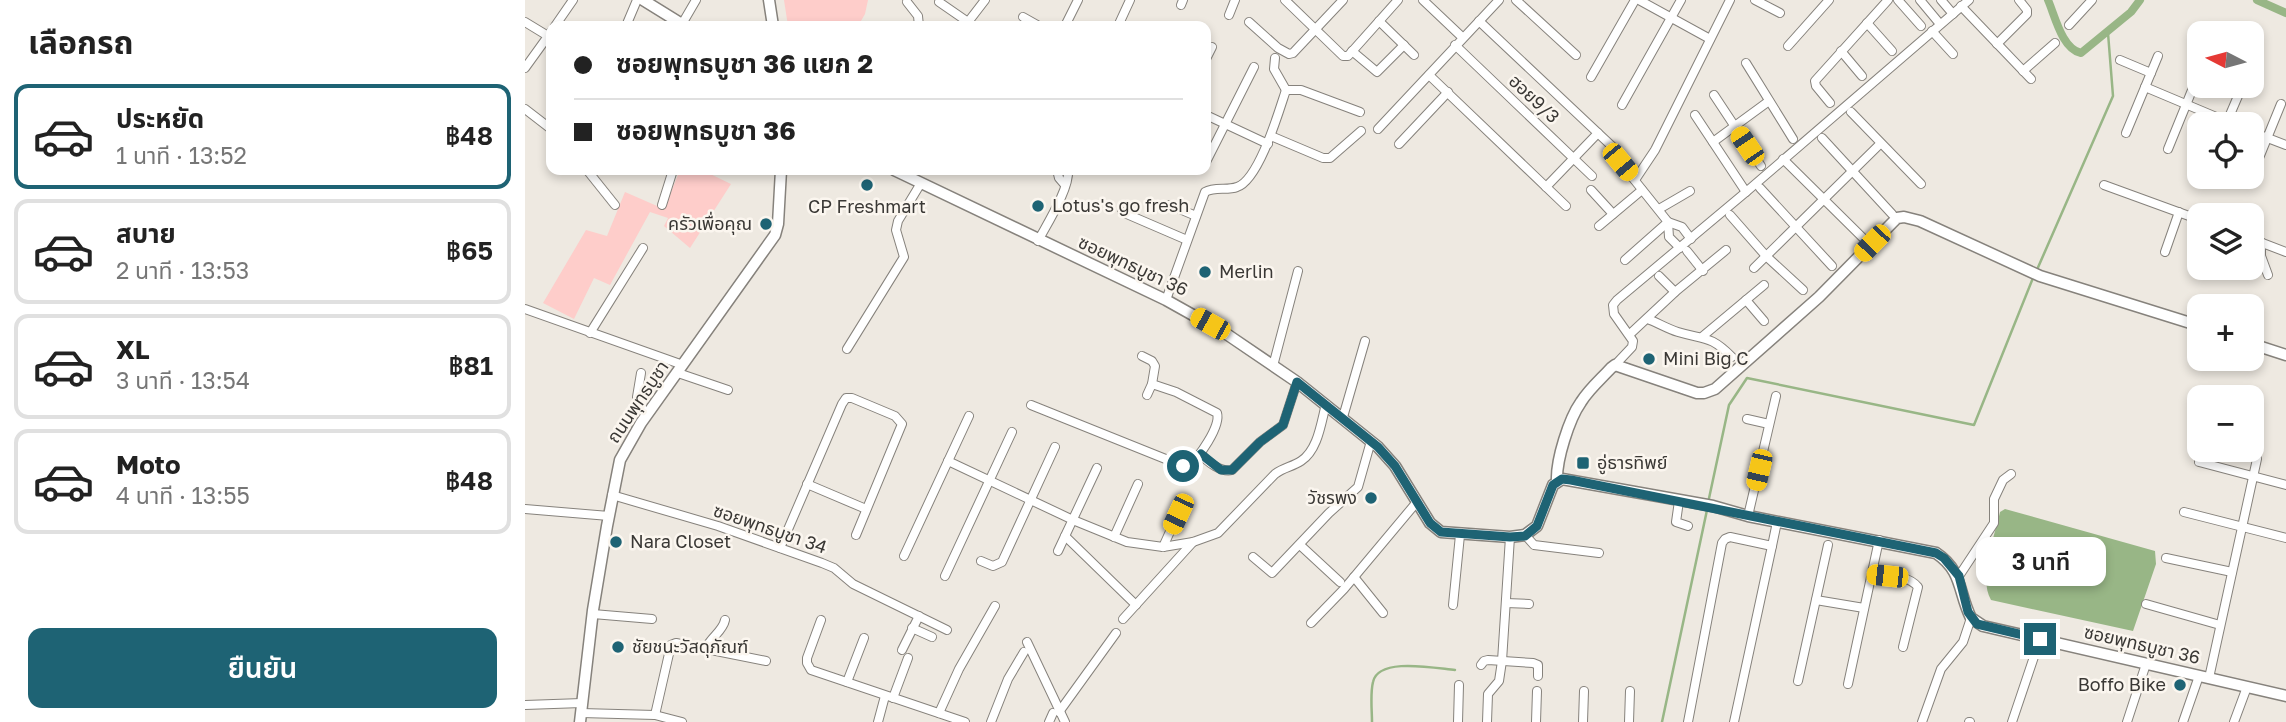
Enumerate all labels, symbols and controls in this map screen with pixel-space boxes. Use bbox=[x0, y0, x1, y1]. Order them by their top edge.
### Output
north arrow bbox=[2187, 21, 2265, 98]
map controls bbox=[2187, 21, 2264, 462]
text: เลือกรถ bbox=[28, 23, 133, 61]
text: ซอยพุทธบูชา 36 แยก 2 bbox=[616, 48, 873, 79]
street label: ฮอย9/3 bbox=[1505, 69, 1565, 127]
text: ประหยัด bbox=[116, 103, 204, 134]
icon: car bbox=[32, 105, 95, 168]
button: locate bbox=[2187, 112, 2264, 189]
text: ซอยพุทธบูชา 36 bbox=[616, 115, 796, 146]
text: ฿48 bbox=[445, 120, 493, 151]
car bbox=[1727, 123, 1768, 169]
car bbox=[1599, 139, 1642, 185]
text: 1 นาที · 13:52 bbox=[116, 141, 247, 169]
marker: CP Freshmart bbox=[859, 177, 875, 193]
place label: Lotus's go fresh bbox=[1052, 194, 1189, 216]
place label: CP Freshmart bbox=[808, 195, 926, 217]
marker: Lotus's go fresh bbox=[1030, 198, 1046, 214]
button: layers bbox=[2187, 203, 2264, 280]
place label: ครัวเพื่อคุณ bbox=[668, 211, 752, 235]
marker: ครัวเพื่อคุณ bbox=[758, 216, 774, 232]
text: สบาย bbox=[116, 218, 176, 249]
icon: car bbox=[32, 220, 95, 283]
car bbox=[1850, 221, 1895, 265]
street label: ซอยพุทธบูชา 36 bbox=[1074, 230, 1192, 302]
text: ฿65 bbox=[446, 235, 493, 266]
text: 2 นาที · 13:53 bbox=[116, 256, 249, 284]
place label: Merlin bbox=[1219, 260, 1274, 282]
marker: Merlin bbox=[1197, 264, 1213, 280]
button: + bbox=[2187, 294, 2264, 371]
car bbox=[1187, 305, 1234, 343]
text: XL bbox=[116, 334, 150, 365]
icon: car bbox=[32, 335, 95, 398]
place label: Mini Big C bbox=[1663, 347, 1748, 369]
text: ฿81 bbox=[448, 350, 493, 381]
marker: Mini Big C bbox=[1641, 351, 1657, 367]
street label: ถนนพุทธบูชา bbox=[602, 356, 674, 448]
text: 3 นาที · 13:54 bbox=[116, 366, 250, 394]
button: − bbox=[2187, 385, 2264, 462]
car bbox=[1745, 447, 1774, 493]
text: Moto bbox=[116, 449, 181, 480]
icon: car bbox=[32, 450, 95, 513]
route start bbox=[1167, 450, 1199, 482]
place label: อู่ธารทิพย์ bbox=[1597, 451, 1668, 475]
marker: อู่ธารทิพย์ bbox=[1575, 455, 1591, 471]
text: ฿48 bbox=[445, 465, 493, 496]
text: 4 นาที · 13:55 bbox=[116, 481, 250, 509]
place label: วัชรพง bbox=[1307, 486, 1357, 508]
marker: วัชรพง bbox=[1363, 490, 1379, 506]
car bbox=[1160, 491, 1197, 537]
street label: ซอยพุทธบูชา 34 bbox=[710, 498, 830, 560]
place label: Nara Closet bbox=[630, 530, 731, 552]
marker: Nara Closet bbox=[608, 534, 624, 550]
callout: 3 นาที bbox=[1975, 538, 2105, 586]
text: 3 นาที bbox=[2012, 547, 2070, 575]
car bbox=[1866, 563, 1909, 589]
street label: ซอยพุทธบูชา 36 bbox=[2082, 620, 2202, 670]
route end bbox=[2024, 623, 2056, 655]
button: ยืนยัน bbox=[28, 628, 497, 708]
place label: ชัยชนะวัสดุภัณฑ์ bbox=[632, 635, 748, 658]
marker: ชัยชนะวัสดุภัณฑ์ bbox=[610, 639, 626, 655]
place label: Boffo Bike bbox=[2078, 673, 2166, 695]
marker: Boffo Bike bbox=[2172, 677, 2188, 693]

